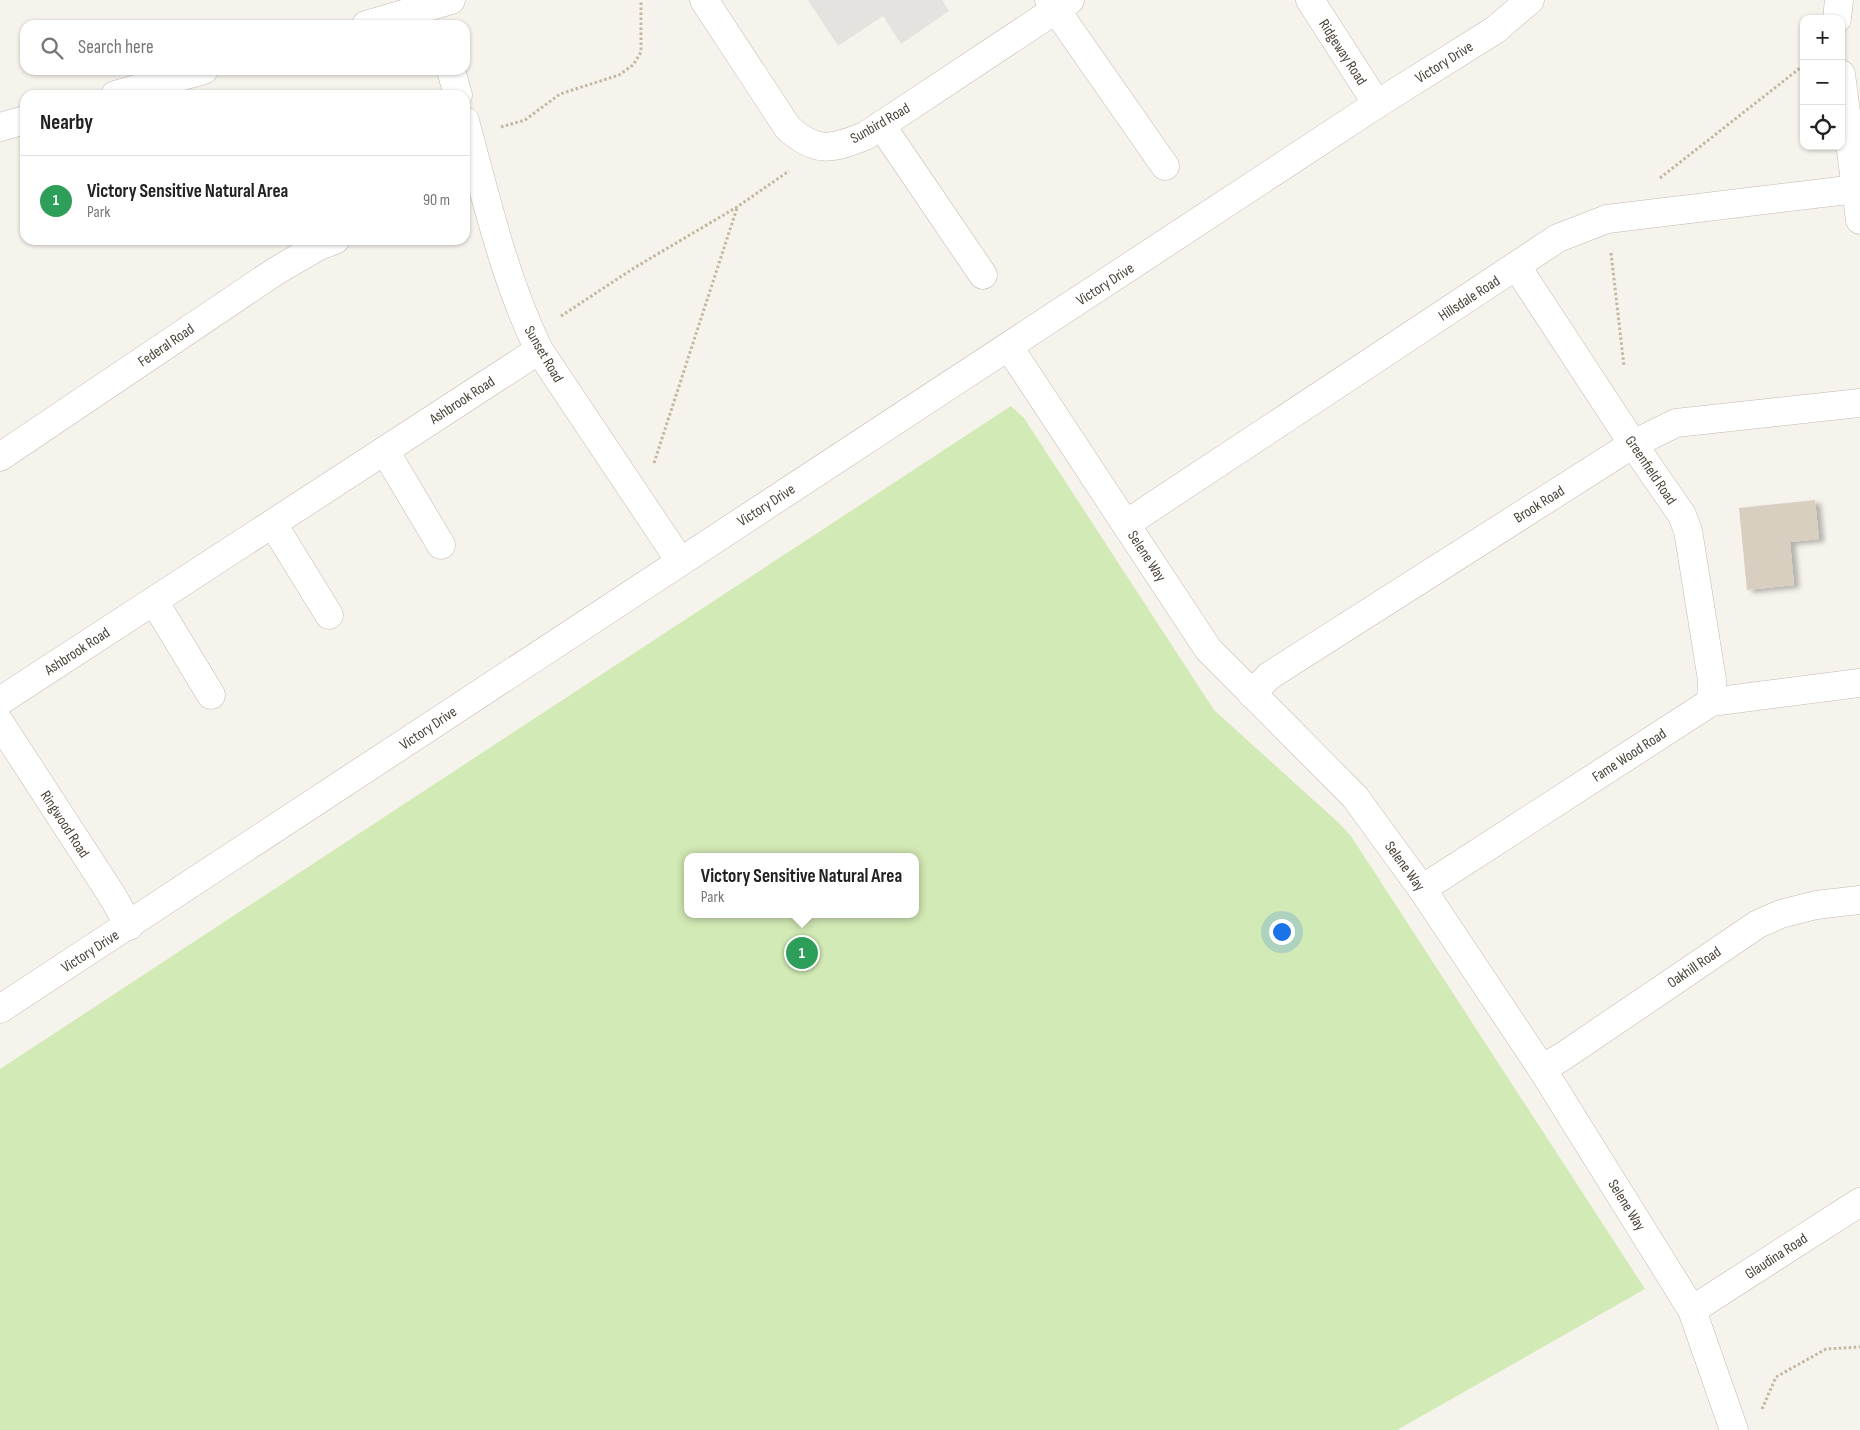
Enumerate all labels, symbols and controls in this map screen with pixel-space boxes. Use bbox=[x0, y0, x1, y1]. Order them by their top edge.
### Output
map controls bbox=[1800, 15, 1845, 150]
button: + bbox=[1800, 15, 1845, 60]
street label: Ridgeway Road bbox=[1314, 16, 1371, 89]
search box bbox=[20, 20, 470, 75]
icon: search bbox=[38, 34, 66, 62]
text: Search here bbox=[78, 36, 154, 59]
street label: Victory Drive bbox=[1412, 37, 1477, 88]
button: − bbox=[1800, 60, 1845, 105]
street label: Sunbird Road bbox=[847, 99, 914, 148]
button: locate bbox=[1800, 105, 1845, 150]
text: Nearby bbox=[40, 110, 93, 135]
text: Victory Sensitive Natural Area bbox=[87, 180, 288, 203]
text: 1 bbox=[53, 191, 59, 210]
text: 90 m bbox=[423, 191, 450, 210]
text: Park bbox=[87, 203, 110, 222]
street label: Victory Drive bbox=[1073, 259, 1138, 310]
street label: Hillsdale Road bbox=[1435, 271, 1504, 325]
street label: Federal Road bbox=[135, 320, 198, 371]
street label: Sunset Road bbox=[520, 322, 567, 386]
street label: Ashbrook Road bbox=[425, 372, 499, 429]
street label: Greenfield Road bbox=[1621, 432, 1681, 508]
street label: Victory Drive bbox=[734, 480, 799, 531]
street label: Brook Road bbox=[1510, 481, 1568, 527]
street label: Selene Way bbox=[1123, 527, 1170, 585]
street label: Ashbrook Road bbox=[40, 623, 114, 680]
street label: Victory Drive bbox=[396, 702, 461, 754]
street label: Fame Wood Road bbox=[1589, 724, 1670, 786]
street label: Ringwood Road bbox=[36, 787, 93, 862]
street label: Selene Way bbox=[1380, 838, 1429, 895]
popup bbox=[684, 853, 919, 918]
text: Victory Sensitive Natural Area bbox=[701, 865, 902, 888]
text: Park bbox=[701, 888, 724, 907]
your location bbox=[1269, 919, 1295, 945]
street label: Victory Drive bbox=[58, 926, 123, 977]
pin: 1 bbox=[786, 934, 818, 972]
street label: Oakhill Road bbox=[1664, 943, 1725, 992]
street label: Selene Way bbox=[1603, 1176, 1650, 1235]
street label: Glaudina Road bbox=[1741, 1229, 1811, 1284]

